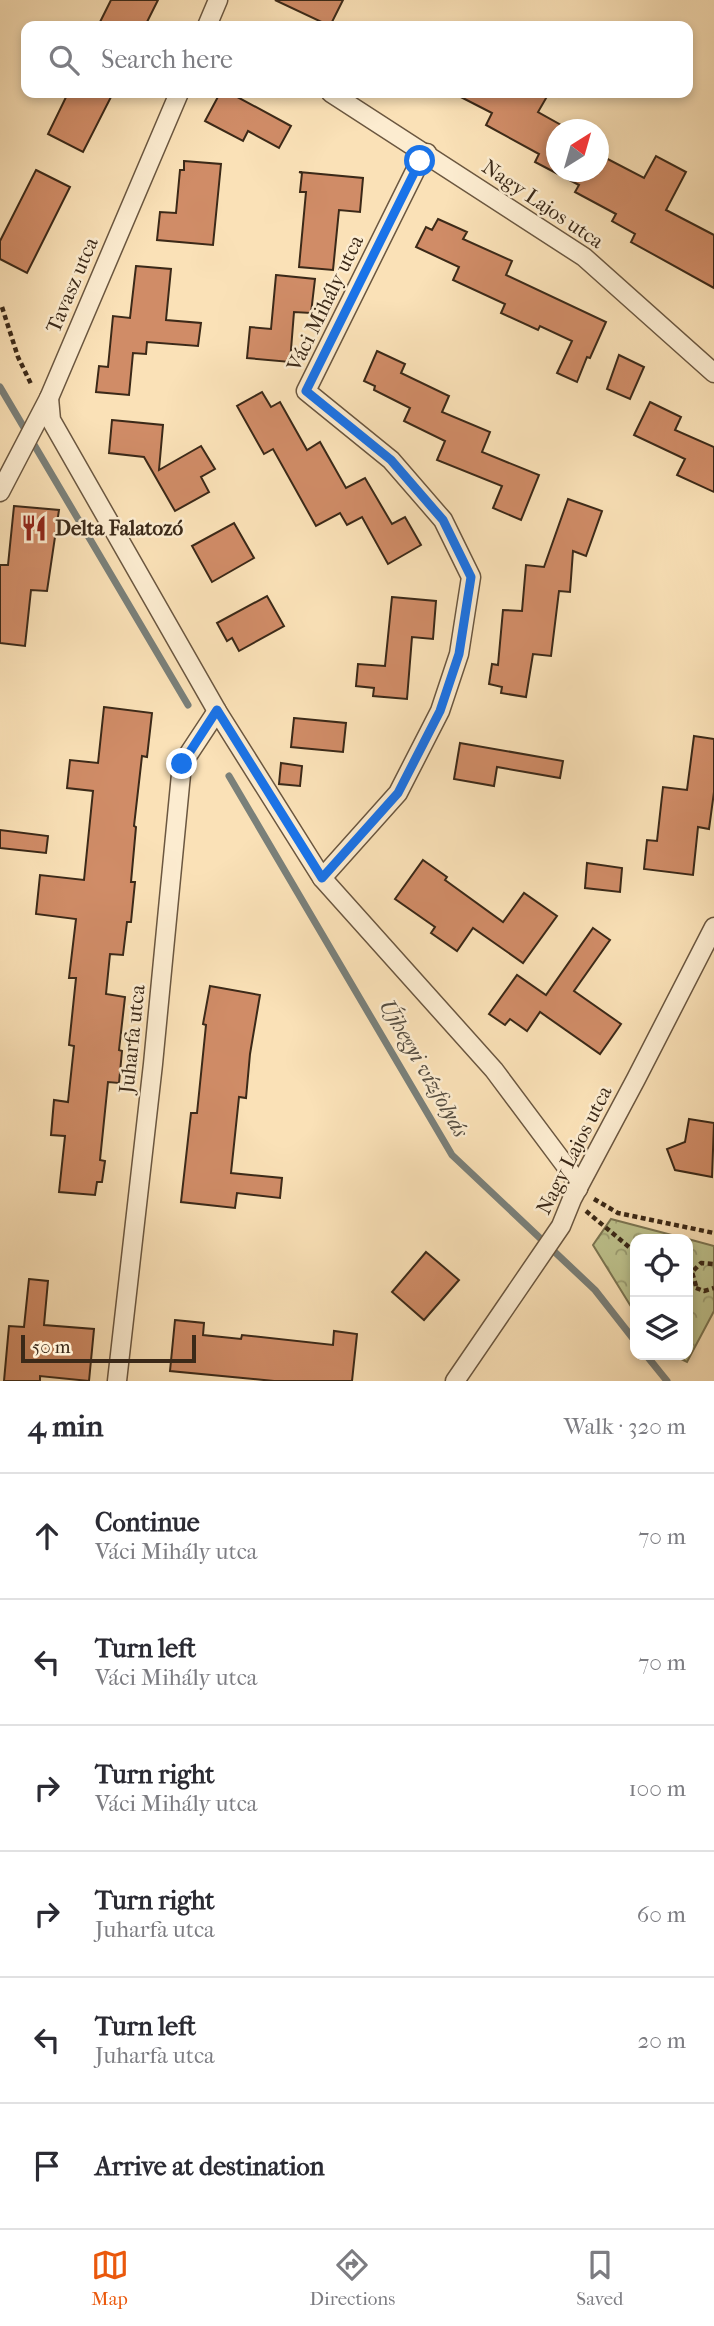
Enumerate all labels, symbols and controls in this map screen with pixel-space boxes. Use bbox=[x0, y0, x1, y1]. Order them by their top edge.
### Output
search box bbox=[21, 21, 693, 98]
icon: search bbox=[45, 41, 83, 79]
text: Search here bbox=[101, 44, 233, 75]
north arrow bbox=[546, 119, 609, 182]
route start bbox=[404, 145, 435, 176]
street label: Nagy Lajos utca bbox=[478, 155, 608, 254]
street label: Váci Mihály utca bbox=[281, 231, 368, 376]
street label: Tavasz utca bbox=[41, 233, 103, 336]
restaurant icon: Delta Falatozó bbox=[19, 513, 49, 543]
place label: Delta Falatozó bbox=[55, 516, 183, 540]
route end bbox=[166, 748, 197, 779]
street label: Juharfa utca bbox=[114, 983, 150, 1097]
water label: Újhegyi vízfolyás bbox=[373, 993, 476, 1143]
street label: Nagy Lajos utca bbox=[531, 1081, 617, 1218]
map controls bbox=[630, 1234, 693, 1360]
button: locate bbox=[630, 1234, 693, 1297]
button: layers bbox=[630, 1297, 693, 1360]
scale bar bbox=[21, 1332, 196, 1364]
text: 50 m bbox=[32, 1336, 71, 1358]
text: 4 min bbox=[28, 1409, 103, 1444]
text: Walk · 320 m bbox=[564, 1413, 686, 1440]
text: Continue bbox=[95, 1507, 200, 1538]
icon: ahead bbox=[28, 1517, 66, 1555]
text: 70 m bbox=[638, 1523, 686, 1550]
text: Váci Mihály utca bbox=[95, 1538, 257, 1565]
text: Turn left bbox=[95, 1633, 196, 1664]
icon: left bbox=[28, 1643, 66, 1681]
text: 70 m bbox=[638, 1649, 686, 1676]
text: Váci Mihály utca bbox=[95, 1664, 257, 1691]
text: Turn right bbox=[95, 1759, 215, 1790]
icon: right bbox=[28, 1769, 66, 1807]
text: 100 m bbox=[628, 1775, 686, 1802]
text: Váci Mihály utca bbox=[95, 1790, 257, 1817]
text: Turn right bbox=[95, 1885, 215, 1916]
icon: right bbox=[28, 1895, 66, 1933]
text: 60 m bbox=[637, 1901, 686, 1928]
text: Juharfa utca bbox=[95, 1916, 215, 1943]
text: Turn left bbox=[95, 2011, 196, 2042]
icon: left bbox=[28, 2021, 66, 2059]
text: 20 m bbox=[637, 2027, 686, 2054]
text: Juharfa utca bbox=[95, 2042, 215, 2069]
icon: arrive bbox=[28, 2147, 66, 2185]
text: Arrive at destination bbox=[95, 2151, 325, 2182]
tab: Map bbox=[91, 2246, 129, 2310]
tab: Directions bbox=[310, 2246, 395, 2310]
tab: Saved bbox=[576, 2246, 623, 2310]

